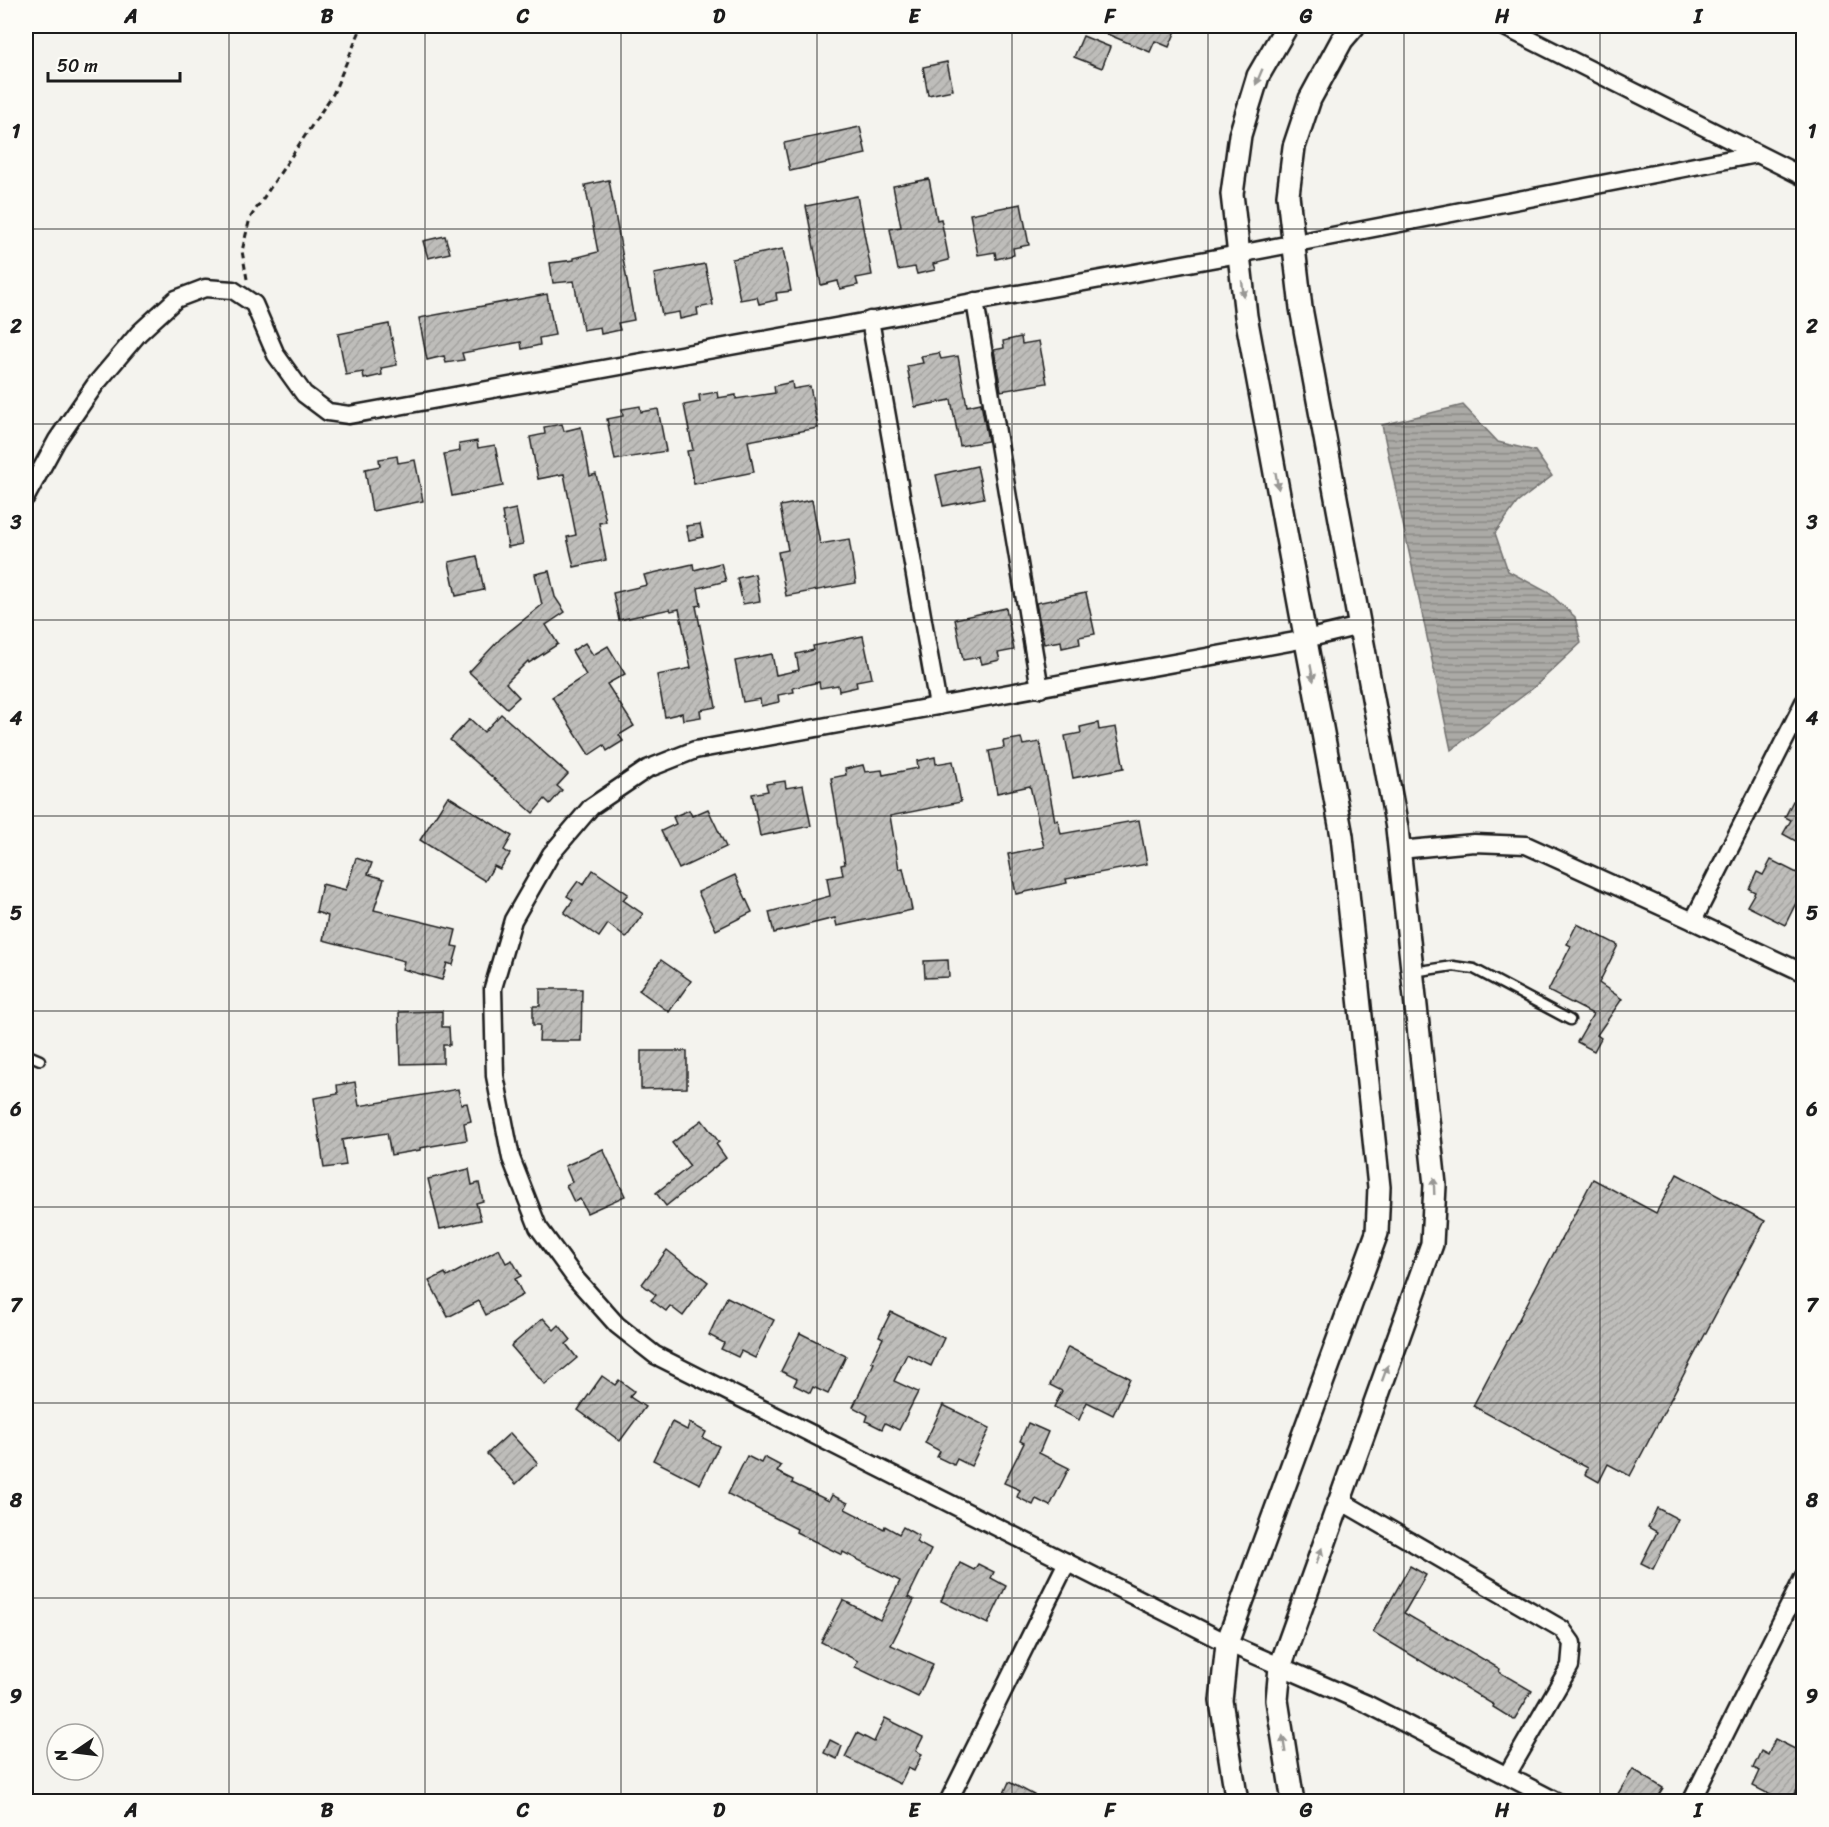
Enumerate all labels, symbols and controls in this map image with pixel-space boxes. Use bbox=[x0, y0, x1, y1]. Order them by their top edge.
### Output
text: A bbox=[123, 0, 138, 34]
text: B bbox=[321, 0, 334, 34]
text: C bbox=[516, 0, 530, 34]
text: D bbox=[713, 0, 726, 34]
text: E bbox=[908, 0, 921, 34]
text: F bbox=[1104, 0, 1117, 34]
text: G bbox=[1299, 0, 1313, 34]
text: H bbox=[1494, 0, 1510, 34]
text: I bbox=[1693, 0, 1704, 34]
scale bar bbox=[48, 45, 180, 83]
text: 50 m bbox=[57, 50, 98, 82]
one-way arrow bbox=[1254, 68, 1263, 86]
text: 1 bbox=[12, 114, 21, 149]
text: 1 bbox=[1808, 114, 1817, 149]
one-way arrow bbox=[1238, 279, 1248, 298]
text: 2 bbox=[9, 309, 22, 344]
text: 2 bbox=[1805, 309, 1818, 344]
one-way arrow bbox=[1272, 471, 1281, 490]
text: 3 bbox=[10, 505, 22, 540]
text: 3 bbox=[1806, 505, 1818, 540]
one-way arrow bbox=[1308, 663, 1317, 682]
text: 4 bbox=[9, 701, 23, 736]
text: 4 bbox=[1805, 701, 1819, 736]
text: 5 bbox=[10, 896, 22, 931]
text: 5 bbox=[1806, 896, 1818, 931]
text: 6 bbox=[9, 1092, 22, 1127]
text: 6 bbox=[1805, 1092, 1818, 1127]
one-way arrow bbox=[1429, 1177, 1439, 1196]
text: 7 bbox=[10, 1288, 23, 1323]
text: 7 bbox=[1806, 1288, 1819, 1323]
one-way arrow bbox=[1380, 1363, 1390, 1381]
text: 8 bbox=[9, 1483, 23, 1518]
text: 8 bbox=[1805, 1483, 1819, 1518]
one-way arrow bbox=[1314, 1547, 1324, 1565]
text: 9 bbox=[10, 1679, 22, 1714]
text: 9 bbox=[1806, 1679, 1818, 1714]
north arrow bbox=[45, 1722, 105, 1782]
one-way arrow bbox=[1279, 1734, 1288, 1753]
text: N bbox=[45, 1746, 77, 1765]
text: A bbox=[123, 1793, 138, 1827]
text: B bbox=[321, 1793, 334, 1827]
text: C bbox=[516, 1793, 530, 1827]
text: D bbox=[713, 1793, 726, 1827]
text: E bbox=[908, 1793, 921, 1827]
text: F bbox=[1104, 1793, 1117, 1827]
text: G bbox=[1299, 1793, 1313, 1827]
text: H bbox=[1494, 1793, 1510, 1827]
text: I bbox=[1693, 1793, 1704, 1827]

